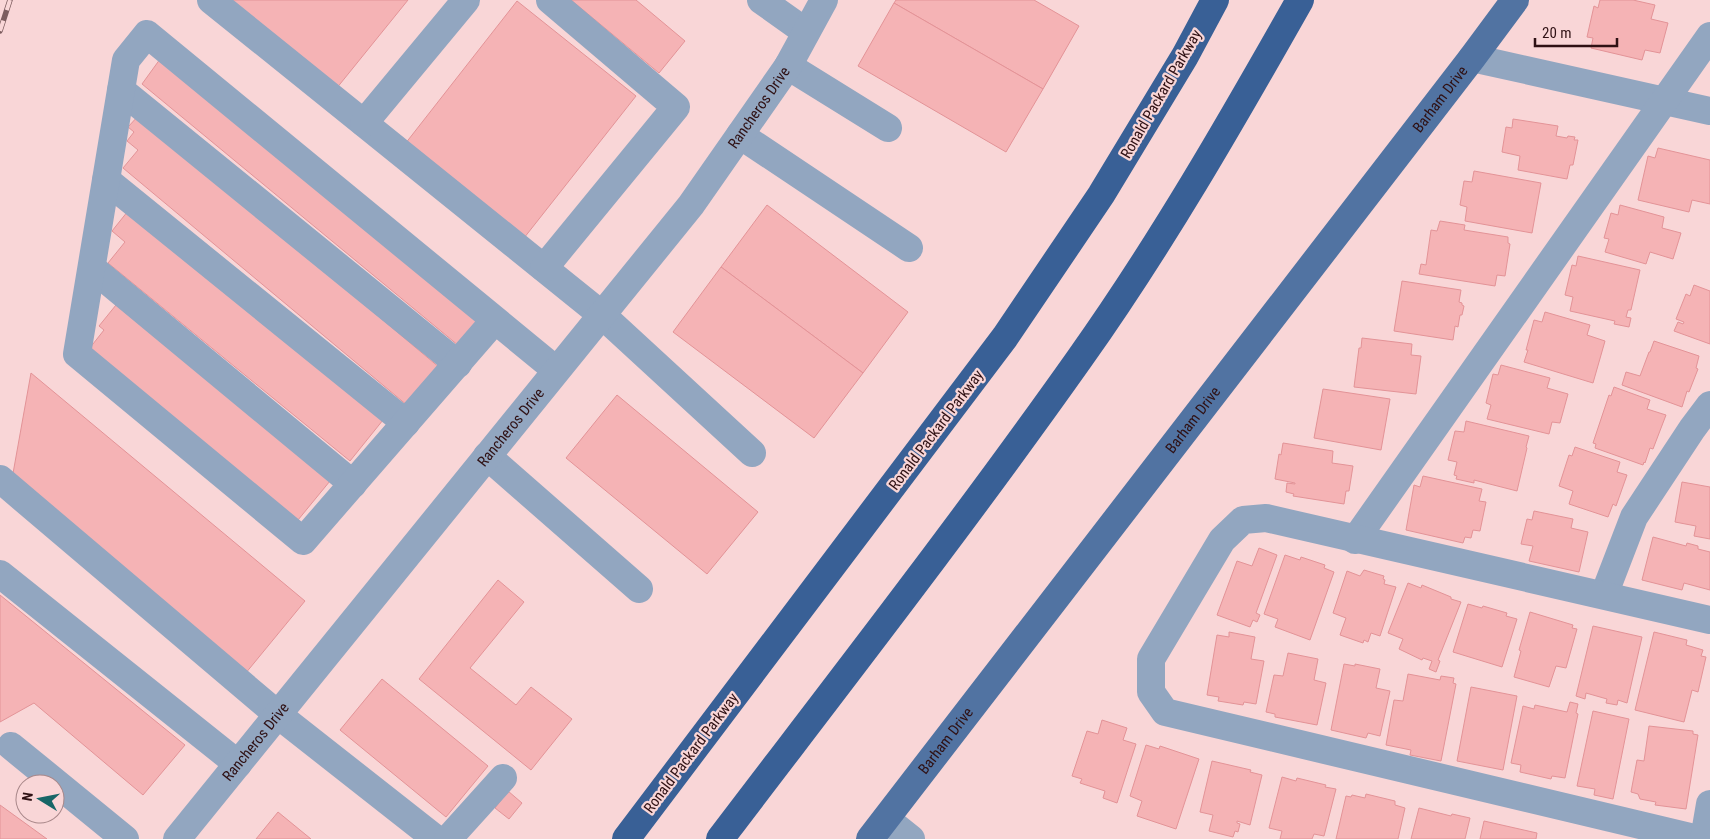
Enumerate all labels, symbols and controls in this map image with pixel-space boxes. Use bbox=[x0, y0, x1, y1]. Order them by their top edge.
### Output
scale bar bbox=[1535, 15, 1618, 47]
text: 20 m bbox=[1542, 24, 1572, 42]
street label: Ronald Packard Parkway bbox=[1117, 26, 1205, 162]
street label: Barham Drive bbox=[1409, 62, 1471, 136]
street label: Rancheros Drive bbox=[724, 63, 794, 152]
street label: Ronald Packard Parkway bbox=[885, 366, 987, 494]
street label: Barham Drive bbox=[1162, 383, 1224, 457]
street label: Rancheros Drive bbox=[474, 384, 548, 470]
street label: Ronald Packard Parkway bbox=[640, 689, 742, 817]
street label: Rancheros Drive bbox=[219, 699, 293, 785]
street label: Barham Drive bbox=[914, 704, 977, 778]
north arrow bbox=[15, 774, 65, 824]
text: N bbox=[19, 791, 36, 802]

